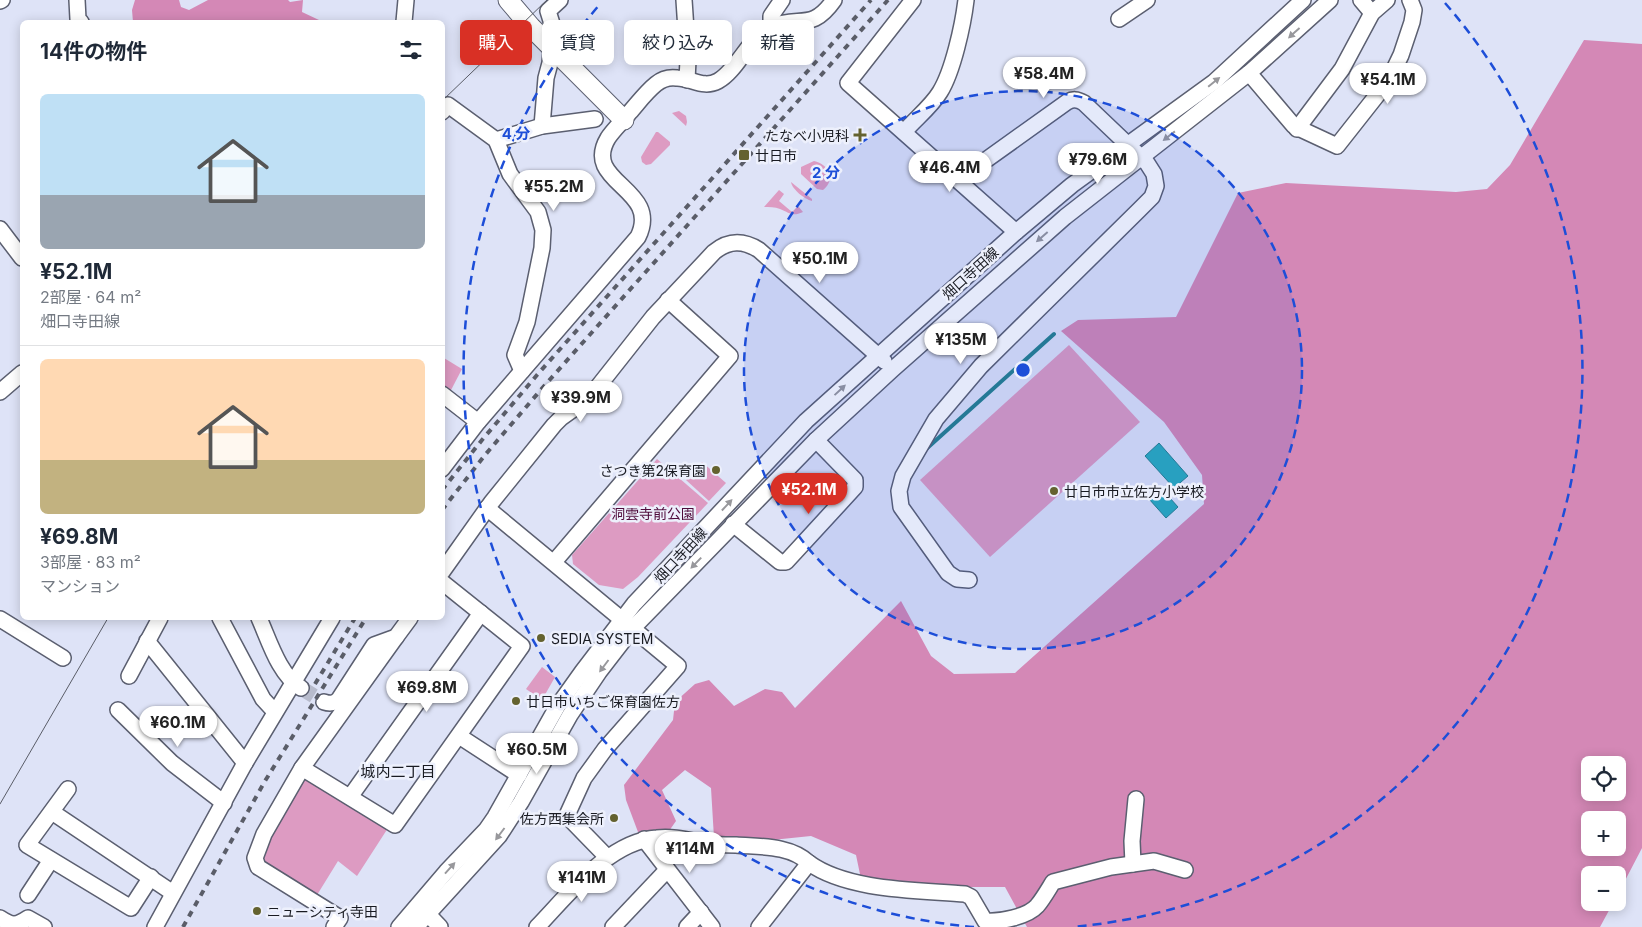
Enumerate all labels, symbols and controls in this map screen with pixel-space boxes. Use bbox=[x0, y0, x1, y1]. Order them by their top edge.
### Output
chip: 購入 bbox=[460, 20, 532, 65]
chip: 賃貸 bbox=[542, 20, 614, 65]
chip: 絞り込み bbox=[624, 20, 732, 65]
chip: 新着 bbox=[742, 20, 814, 65]
one-way arrow bbox=[1288, 27, 1300, 39]
icon: filters bbox=[397, 36, 425, 64]
text: 14件の物件 bbox=[40, 39, 147, 64]
pin: ¥58.4M bbox=[1003, 56, 1085, 99]
pin: ¥54.1M bbox=[1347, 62, 1429, 105]
text: ¥58.4M bbox=[1014, 63, 1074, 83]
text: ¥54.1M bbox=[1360, 69, 1416, 89]
one-way arrow bbox=[1207, 76, 1220, 87]
text: 4 分 bbox=[502, 124, 530, 143]
icon: home bbox=[188, 126, 278, 216]
place label: たなべ小児科 bbox=[765, 127, 849, 144]
marker: たなべ小児科 bbox=[853, 128, 867, 142]
one-way arrow bbox=[1163, 131, 1176, 142]
pin: ¥79.6M bbox=[1057, 142, 1139, 185]
place label: 廿日市 bbox=[755, 147, 797, 164]
marker: 廿日市 bbox=[737, 148, 751, 162]
text: ¥79.6M bbox=[1069, 149, 1127, 169]
pin: ¥46.4M bbox=[909, 150, 991, 193]
text: ¥46.4M bbox=[920, 157, 980, 177]
text: 2 分 bbox=[812, 163, 840, 182]
pin: ¥55.2M bbox=[513, 170, 595, 212]
text: ¥55.2M bbox=[524, 176, 584, 196]
one-way arrow bbox=[1035, 232, 1048, 243]
pin: ¥50.1M bbox=[779, 242, 861, 284]
street label: 畑口寺田線 bbox=[938, 243, 1002, 303]
text: ¥50.1M bbox=[792, 248, 848, 268]
text: ¥52.1M bbox=[40, 259, 112, 284]
text: 2部屋 · 64 m² bbox=[40, 287, 141, 307]
text: 畑口寺田線 bbox=[40, 311, 120, 331]
pin: ¥135M bbox=[926, 322, 996, 365]
text: ¥135M bbox=[935, 329, 987, 349]
centre of rings bbox=[1014, 361, 1032, 379]
pin: ¥39.9M bbox=[540, 380, 622, 423]
one-way arrow bbox=[834, 384, 846, 396]
text: ¥39.9M bbox=[551, 387, 611, 407]
icon: home bbox=[188, 392, 278, 482]
place label: さつき第2保育園 bbox=[599, 462, 706, 479]
marker: さつき第2保育園 bbox=[710, 464, 722, 476]
pin: ¥52.1M bbox=[768, 472, 850, 515]
text: ¥52.1M bbox=[781, 479, 837, 499]
place label: 廿日市市立佐方小学校 bbox=[1064, 483, 1204, 500]
marker: 廿日市市立佐方小学校 bbox=[1048, 485, 1060, 497]
one-way arrow bbox=[721, 500, 733, 512]
park label: 洞雲寺前公園 bbox=[611, 505, 695, 522]
text: ¥69.8M bbox=[40, 524, 118, 549]
street label: 畑口寺田線 bbox=[650, 524, 710, 586]
text: 3部屋 · 83 m² bbox=[40, 552, 141, 572]
one-way arrow bbox=[690, 556, 702, 568]
text: マンション bbox=[40, 576, 120, 596]
place label: SEDIA SYSTEM bbox=[551, 630, 653, 647]
marker: SEDIA SYSTEM bbox=[535, 632, 547, 644]
one-way arrow bbox=[598, 659, 609, 672]
pin: ¥69.8M bbox=[386, 670, 468, 713]
text: ¥69.8M bbox=[397, 677, 457, 697]
place label: 廿日市いちご保育園佐方 bbox=[526, 693, 680, 710]
marker: 廿日市いちご保育園佐方 bbox=[510, 695, 522, 707]
pin: ¥60.1M bbox=[137, 706, 219, 748]
text: ¥60.1M bbox=[150, 712, 206, 732]
pin: ¥60.5M bbox=[496, 732, 578, 775]
text: ¥60.5M bbox=[507, 739, 567, 759]
map controls bbox=[1581, 756, 1626, 911]
button: locate bbox=[1581, 756, 1626, 801]
district label: 城内二丁目 bbox=[360, 762, 436, 781]
place label: 佐方西集会所 bbox=[520, 810, 604, 827]
button: + bbox=[1581, 811, 1626, 856]
marker: 佐方西集会所 bbox=[608, 812, 620, 824]
one-way arrow bbox=[495, 827, 505, 841]
pin: ¥114M bbox=[655, 832, 725, 874]
text: ¥114M bbox=[666, 838, 714, 858]
pin: ¥141M bbox=[547, 860, 617, 903]
one-way arrow bbox=[444, 862, 456, 874]
button: − bbox=[1581, 866, 1626, 911]
text: ¥141M bbox=[558, 867, 606, 887]
place label: ニューシティ寺田 bbox=[267, 903, 378, 920]
marker: ニューシティ寺田 bbox=[251, 905, 263, 917]

